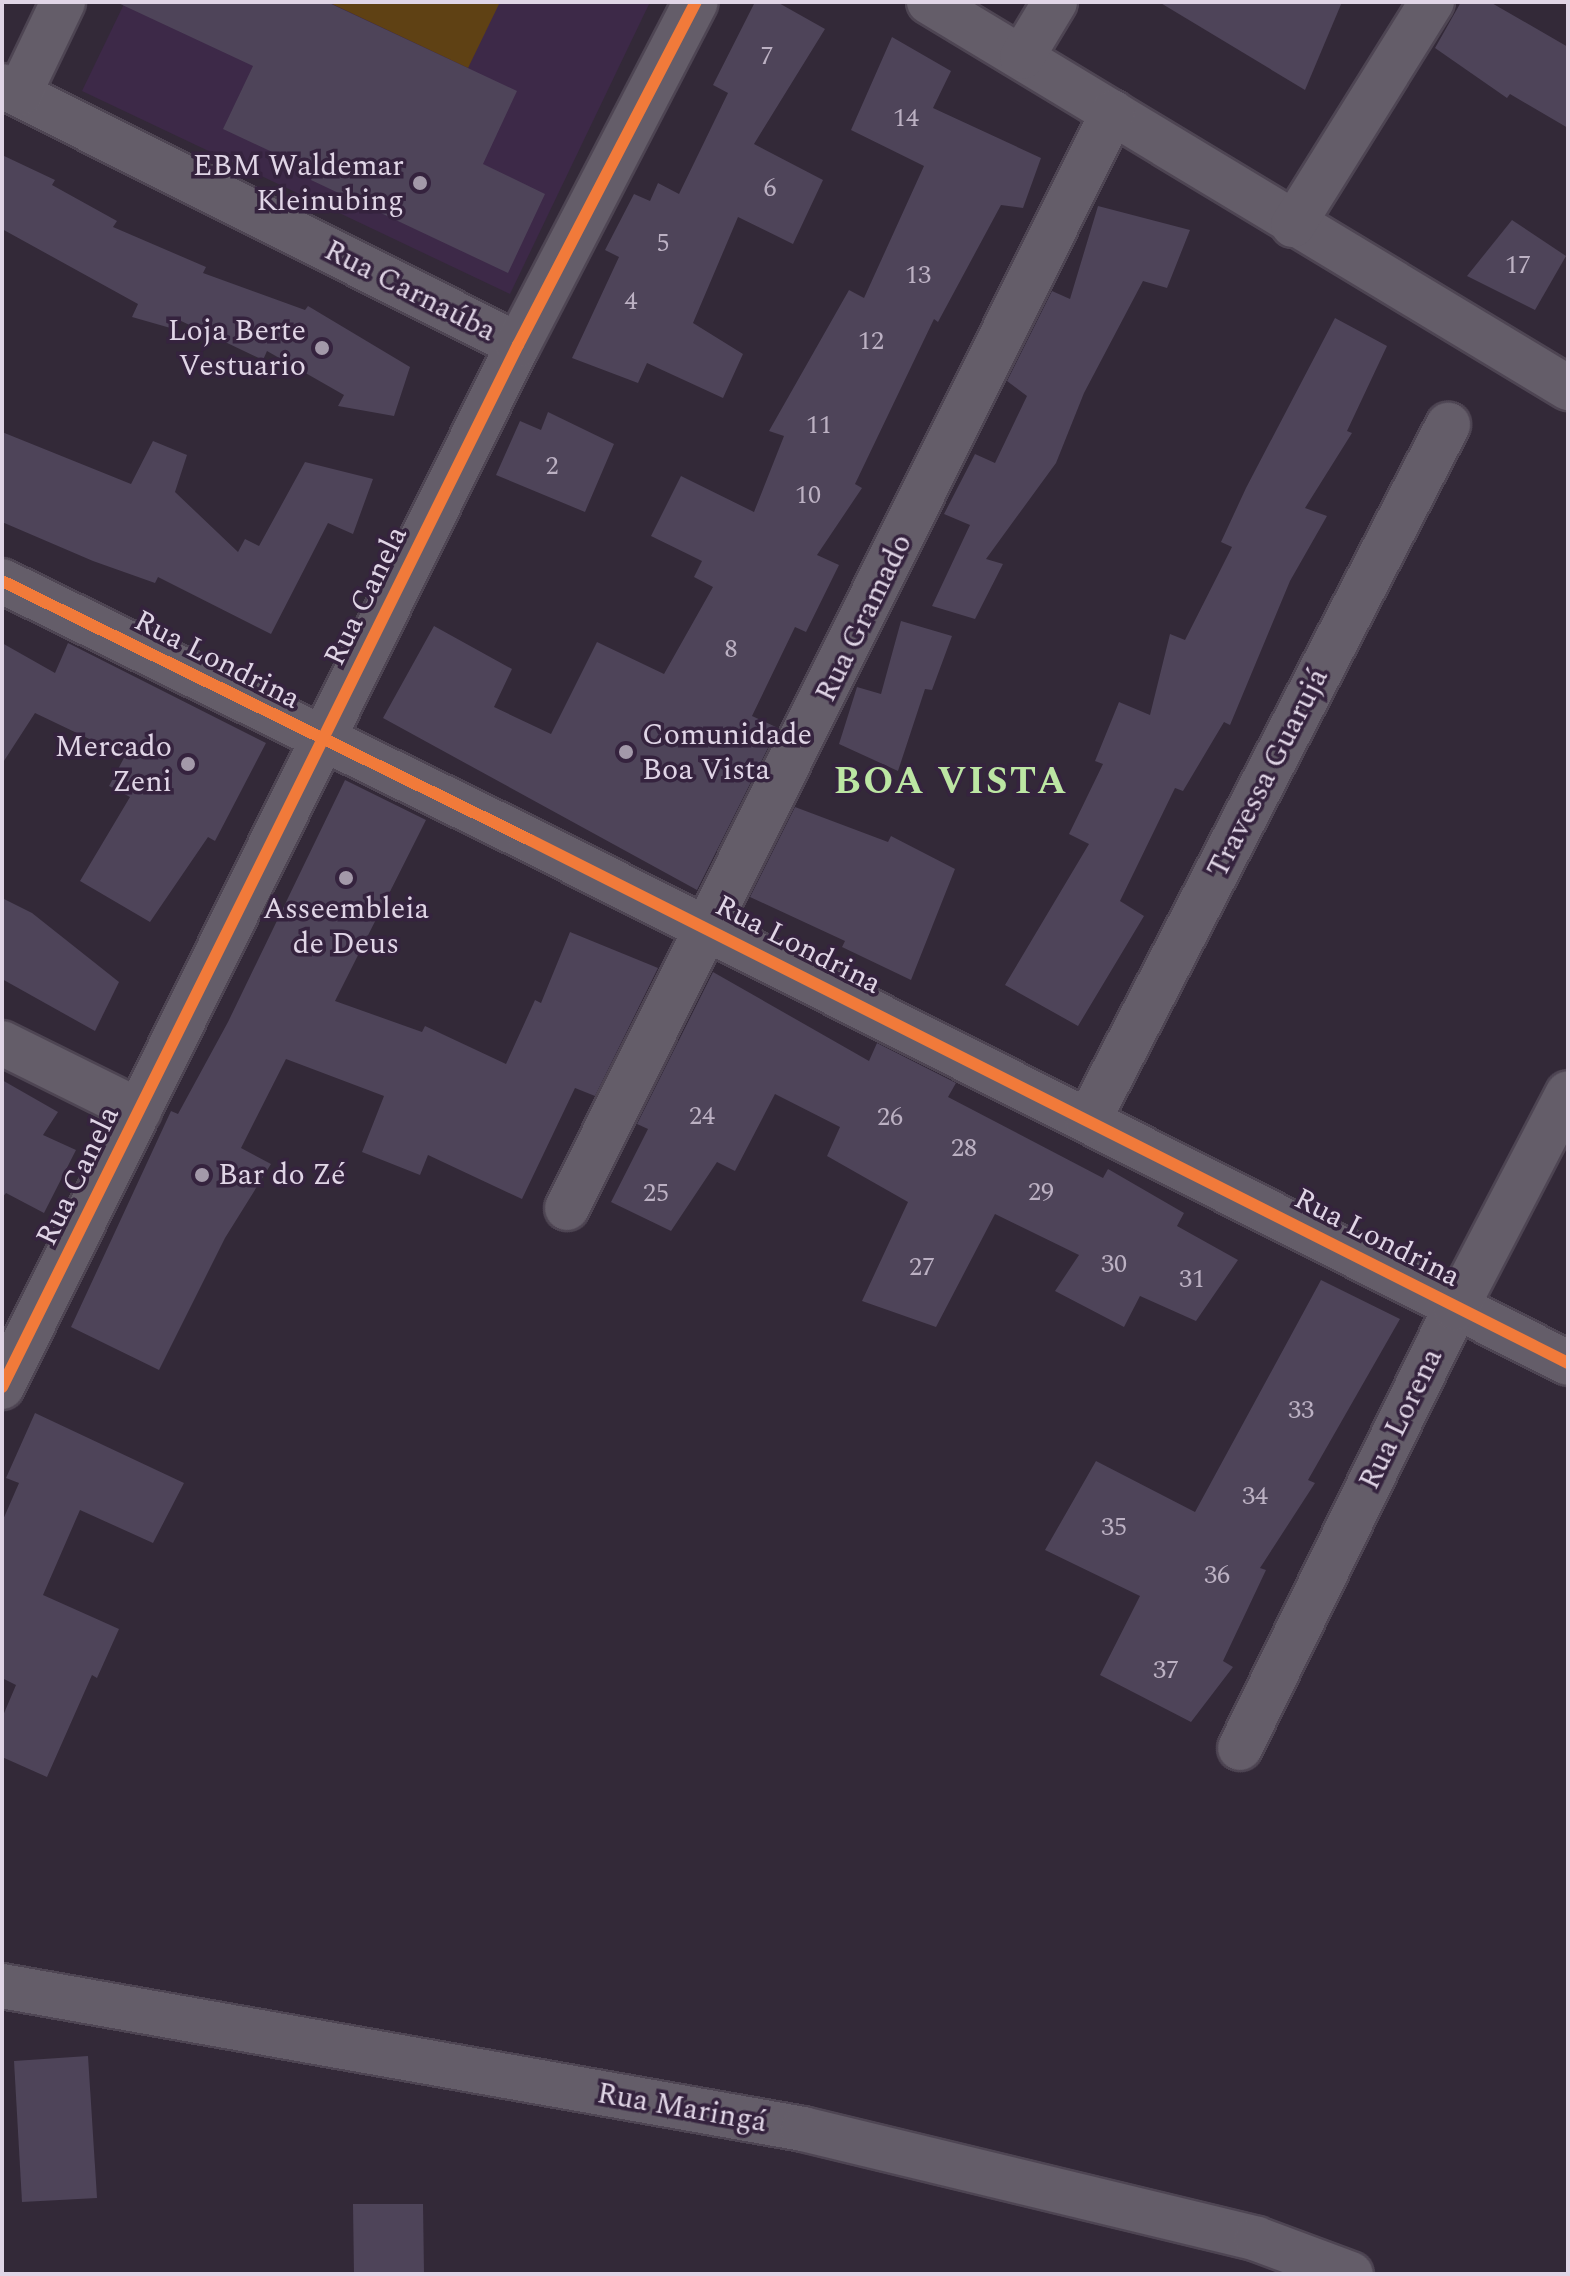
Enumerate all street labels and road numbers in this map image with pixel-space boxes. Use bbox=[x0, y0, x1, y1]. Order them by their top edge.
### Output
street label: Rua Carnaúba bbox=[318, 232, 502, 350]
street label: Rua Canela bbox=[317, 520, 415, 672]
street label: Rua Gramado bbox=[808, 528, 920, 708]
street label: Rua Londrina bbox=[128, 603, 306, 717]
street label: Travessa Guarujá bbox=[1200, 662, 1336, 884]
street label: Rua Londrina bbox=[709, 888, 887, 1002]
street label: Rua Canela bbox=[29, 1100, 127, 1252]
street label: Rua Londrina bbox=[1288, 1181, 1466, 1295]
street label: Rua Lorena bbox=[1351, 1343, 1451, 1495]
street label: Rua Maringá bbox=[594, 2075, 770, 2141]

